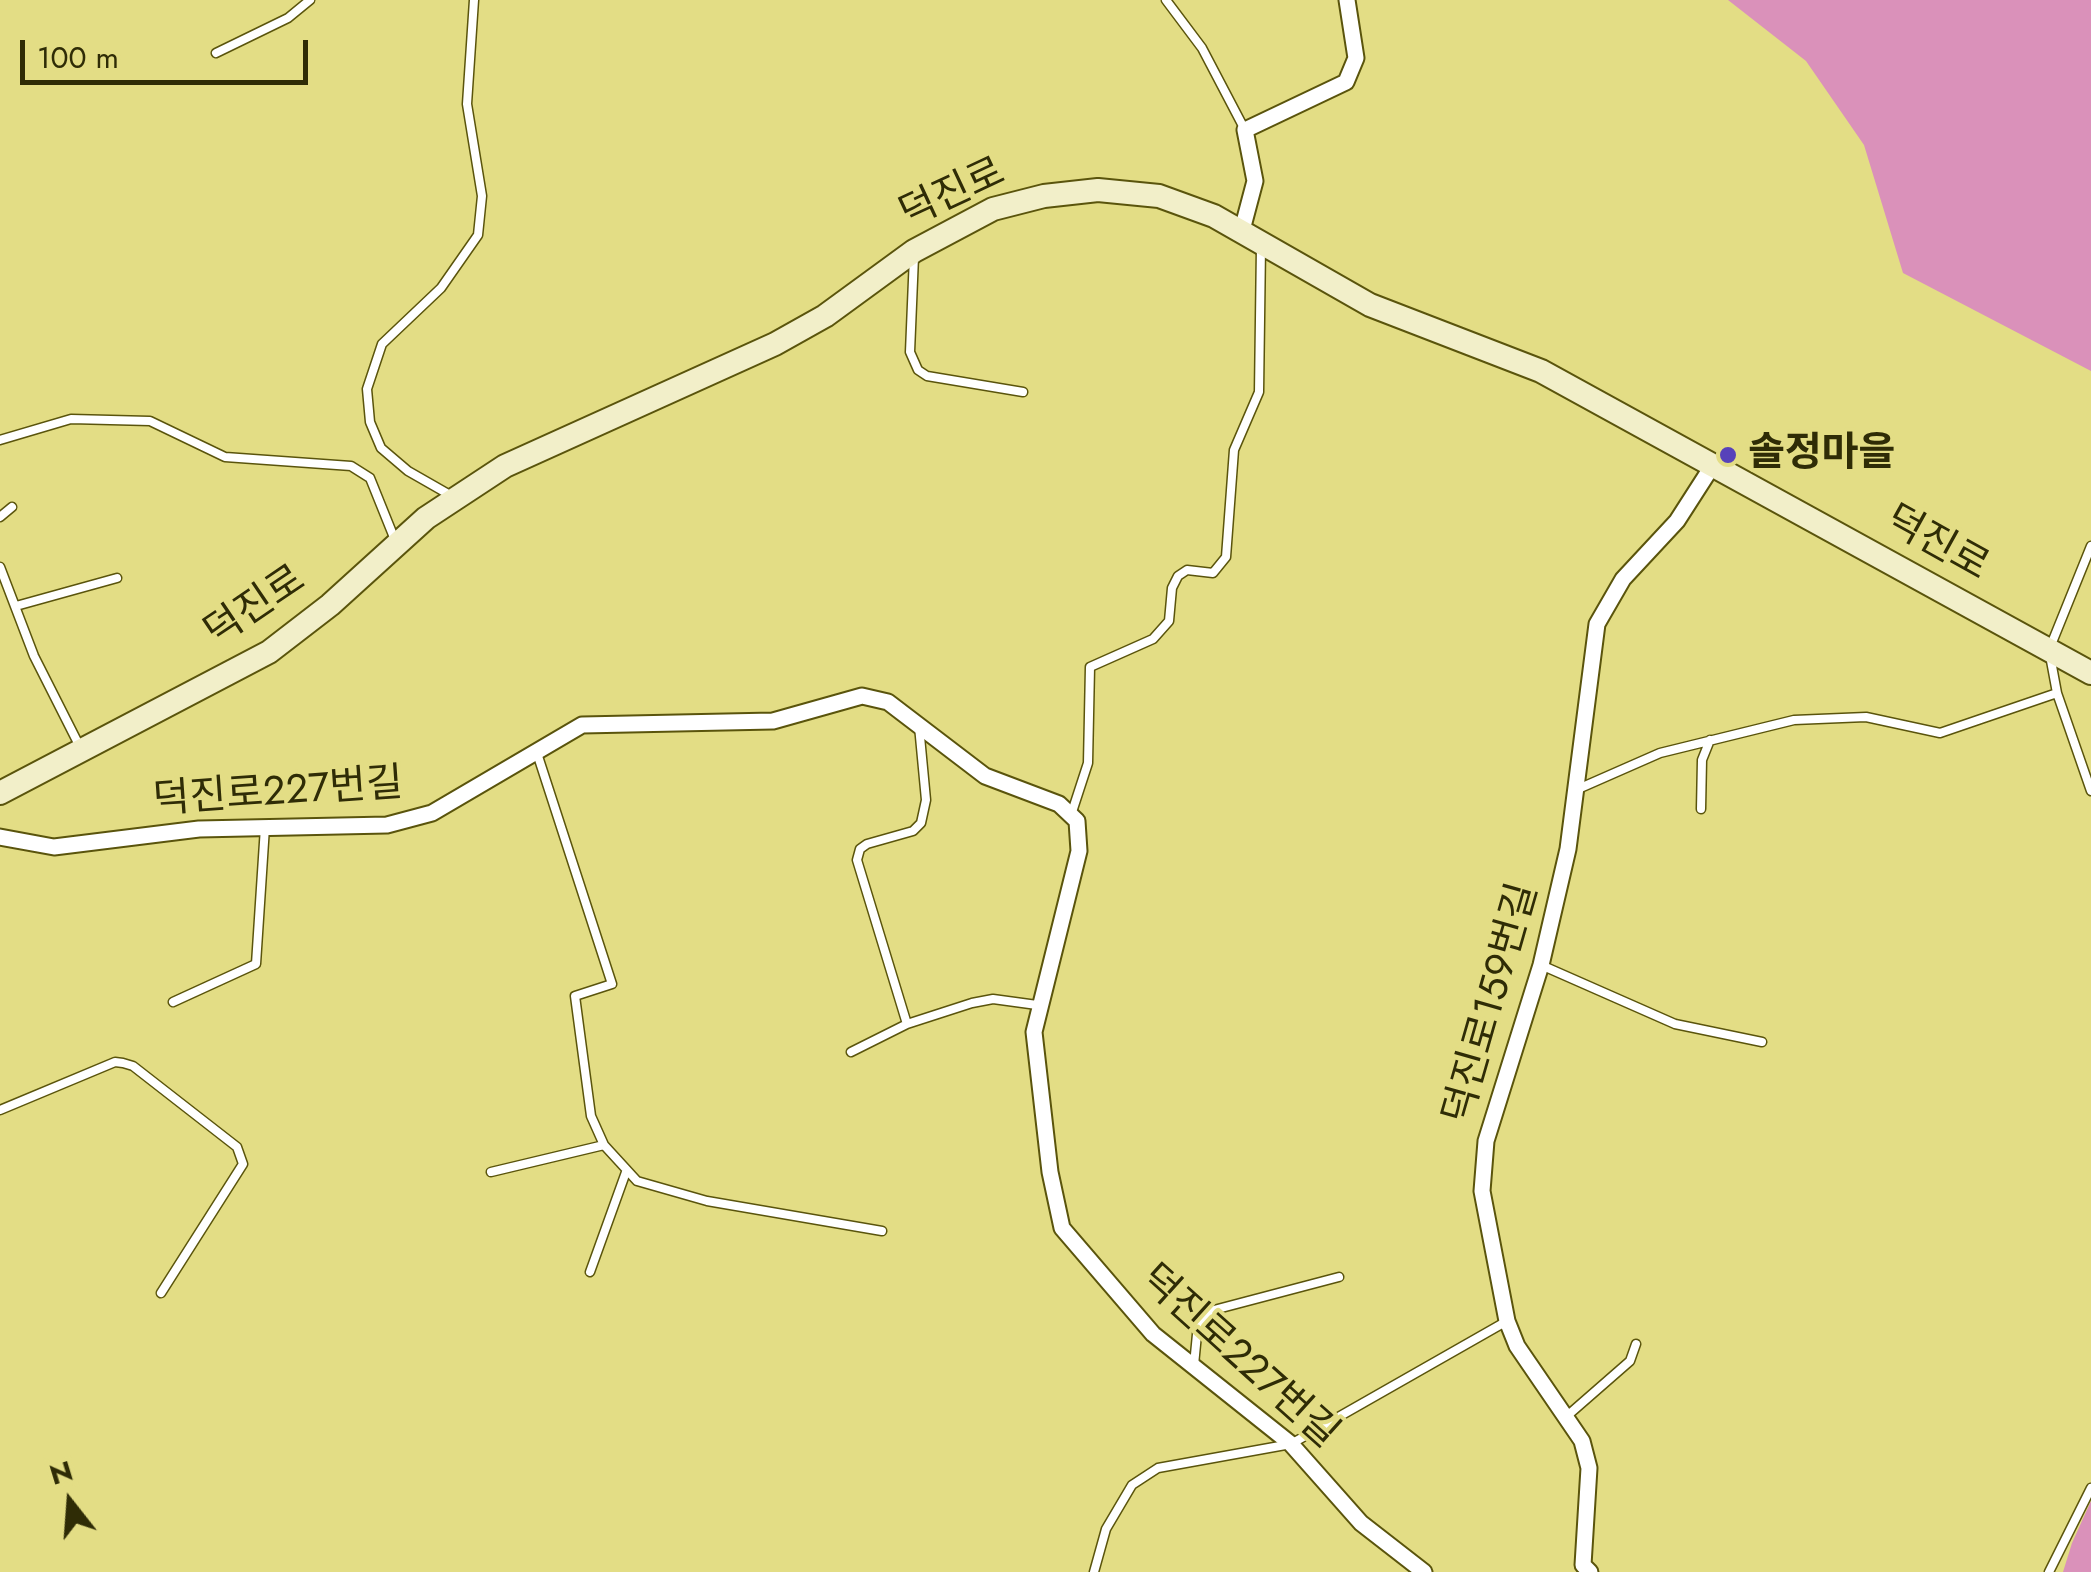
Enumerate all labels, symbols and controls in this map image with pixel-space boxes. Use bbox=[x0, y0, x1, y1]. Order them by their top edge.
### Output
scale bar bbox=[25, 20, 312, 82]
text: 100 m bbox=[37, 36, 119, 79]
street label: 덕진로 bbox=[893, 150, 1013, 240]
place label: 솔정마을 bbox=[1748, 431, 1895, 479]
marker: 솔정마을 bbox=[1717, 444, 1739, 466]
street label: 덕진로 bbox=[1876, 497, 1996, 593]
street label: 덕진로 bbox=[197, 557, 315, 659]
street label: 덕진로227번길 bbox=[151, 761, 405, 827]
street label: 덕진로159번길 bbox=[1436, 878, 1550, 1130]
street label: 덕진로227번길 bbox=[1129, 1256, 1347, 1460]
text: N bbox=[44, 1450, 78, 1496]
north arrow bbox=[20, 1452, 120, 1552]

